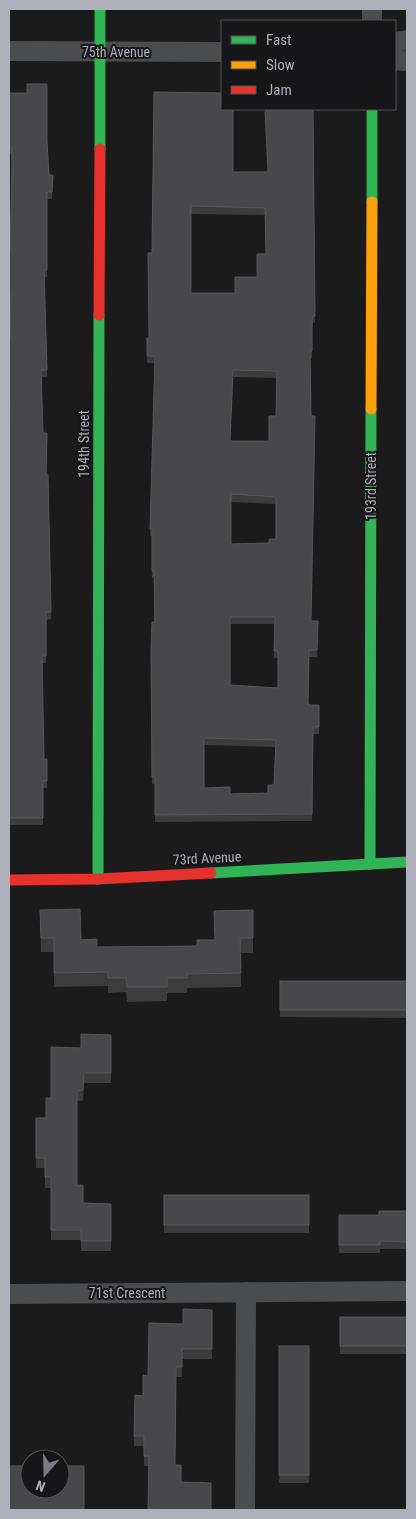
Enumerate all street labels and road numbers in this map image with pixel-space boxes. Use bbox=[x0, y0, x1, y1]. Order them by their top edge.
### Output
street label: 75th Avenue bbox=[82, 44, 151, 60]
street label: 194th Street bbox=[76, 410, 92, 478]
street label: 193rd Street bbox=[363, 452, 379, 520]
street label: 73rd Avenue bbox=[172, 848, 242, 868]
street label: 71st Crescent bbox=[89, 1285, 165, 1301]

